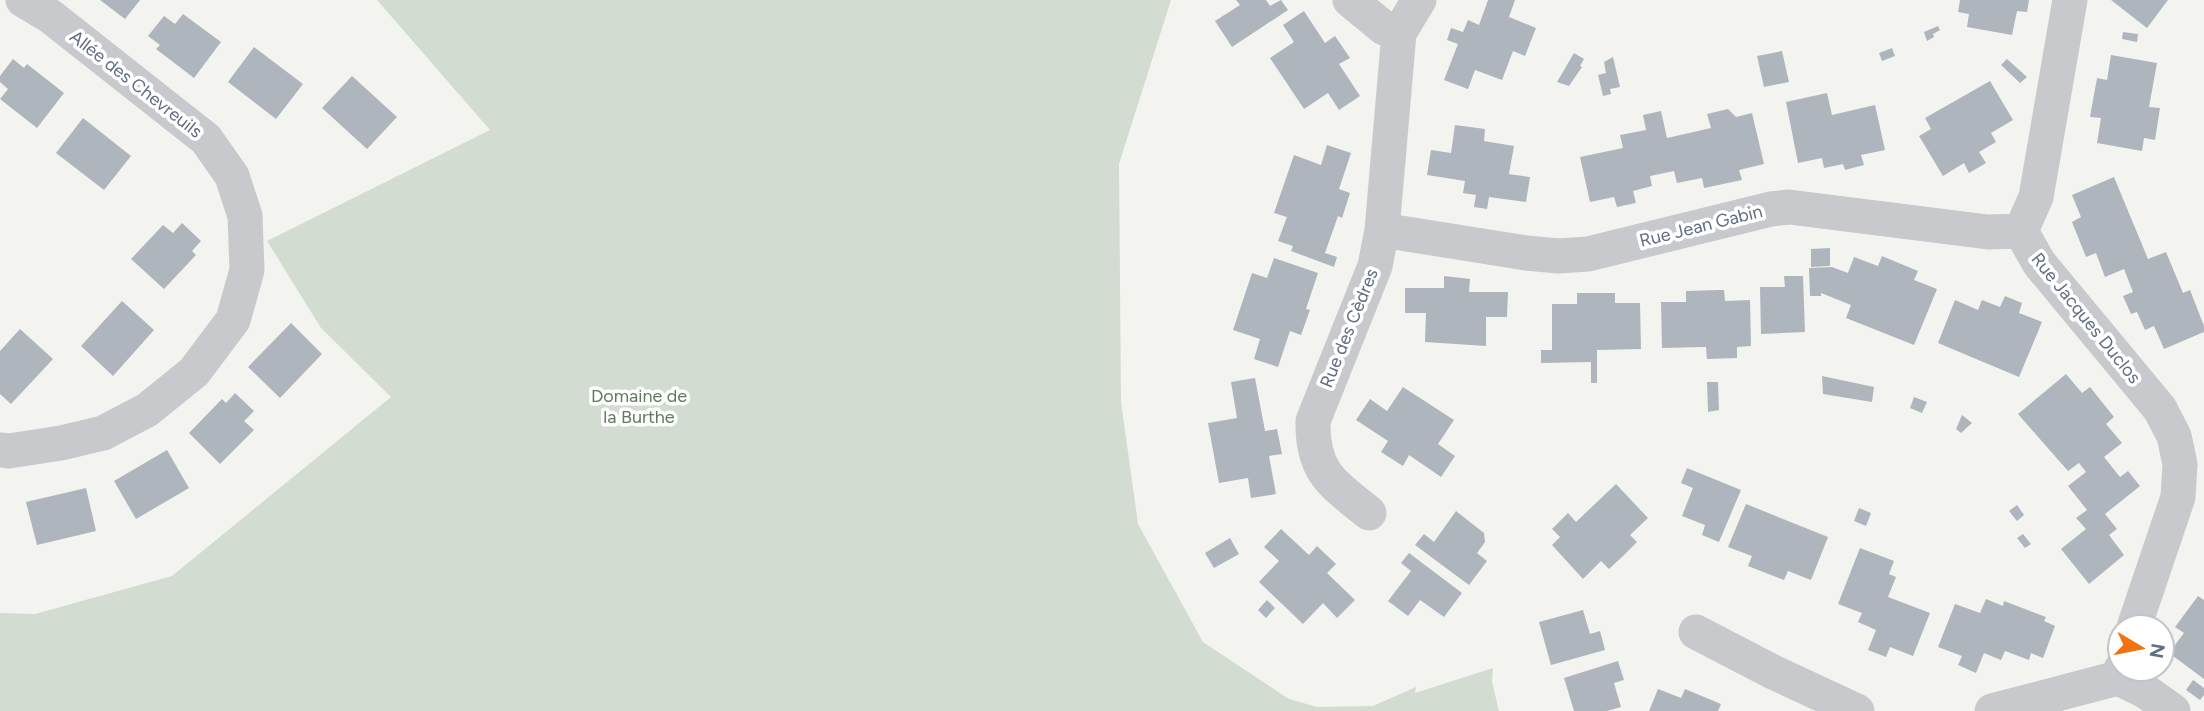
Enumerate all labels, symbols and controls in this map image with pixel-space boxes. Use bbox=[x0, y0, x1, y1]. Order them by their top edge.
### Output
street label: Allée des Chevreuils bbox=[65, 25, 207, 143]
street label: Rue Jean Gabin bbox=[1637, 200, 1765, 252]
street label: Rue Jacques Duclos bbox=[2027, 248, 2145, 388]
street label: Rue des Cèdres bbox=[1315, 265, 1383, 391]
park label: Domaine de la Burthe bbox=[591, 385, 687, 428]
north arrow bbox=[2106, 613, 2176, 683]
text: N bbox=[2145, 642, 2170, 660]

